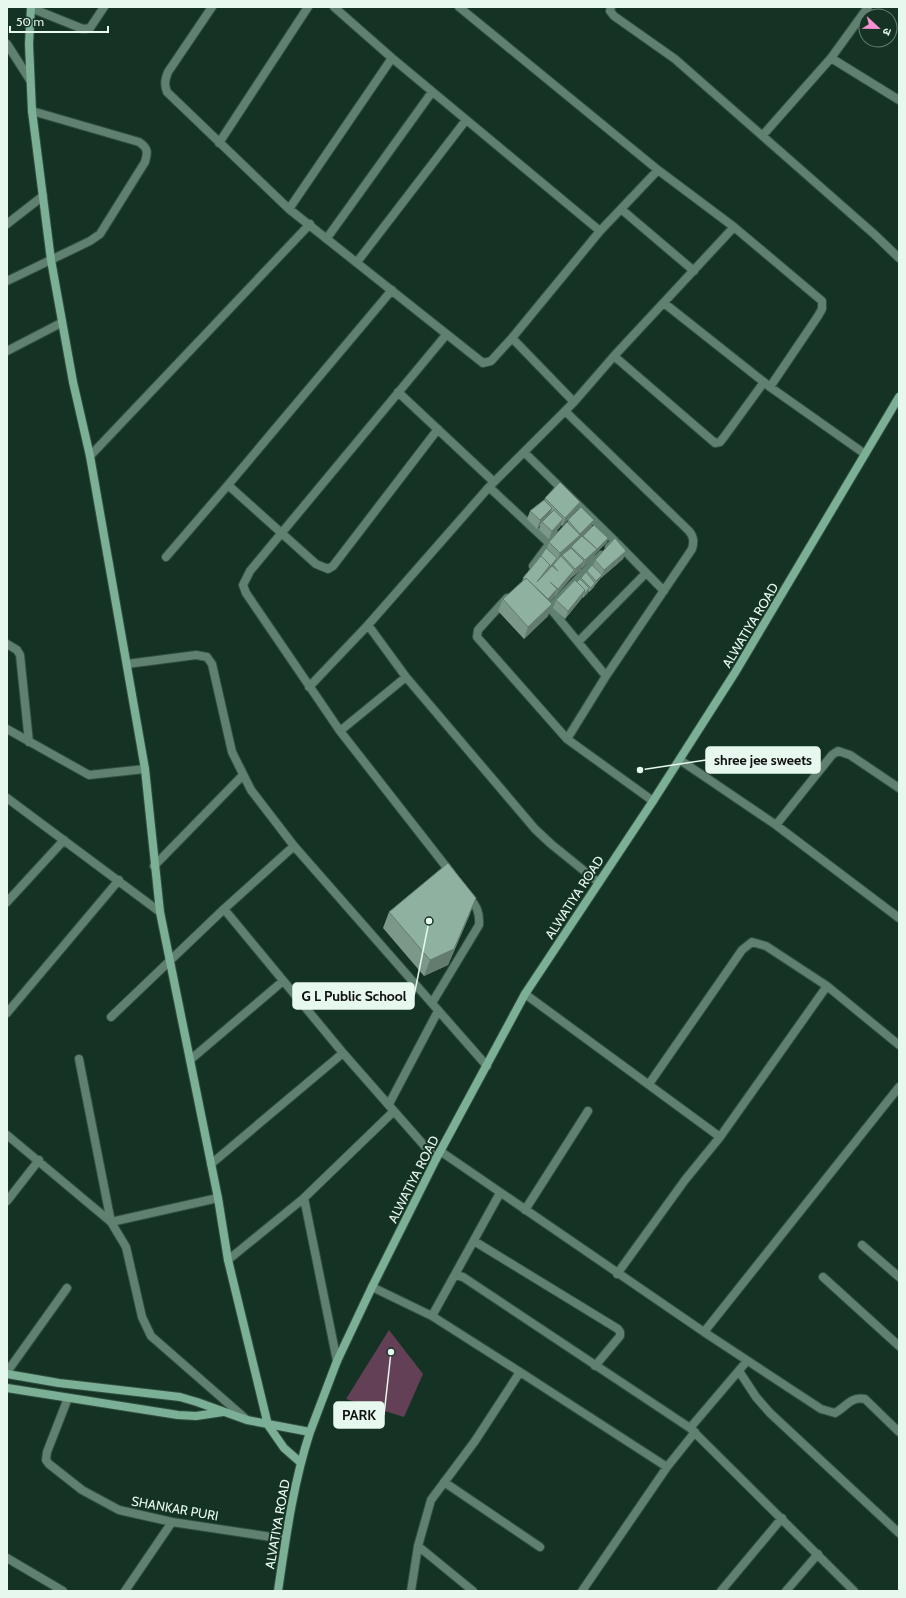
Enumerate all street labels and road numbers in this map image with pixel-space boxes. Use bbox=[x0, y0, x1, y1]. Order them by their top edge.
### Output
street label: ALWATIYA ROAD bbox=[718, 580, 782, 670]
street label: ALWATIYA ROAD bbox=[541, 852, 607, 942]
street label: ALWATIYA ROAD bbox=[384, 1133, 442, 1225]
street label: ALVATIYA ROAD bbox=[261, 1478, 293, 1570]
street label: SHANKAR PURI bbox=[130, 1492, 220, 1524]

